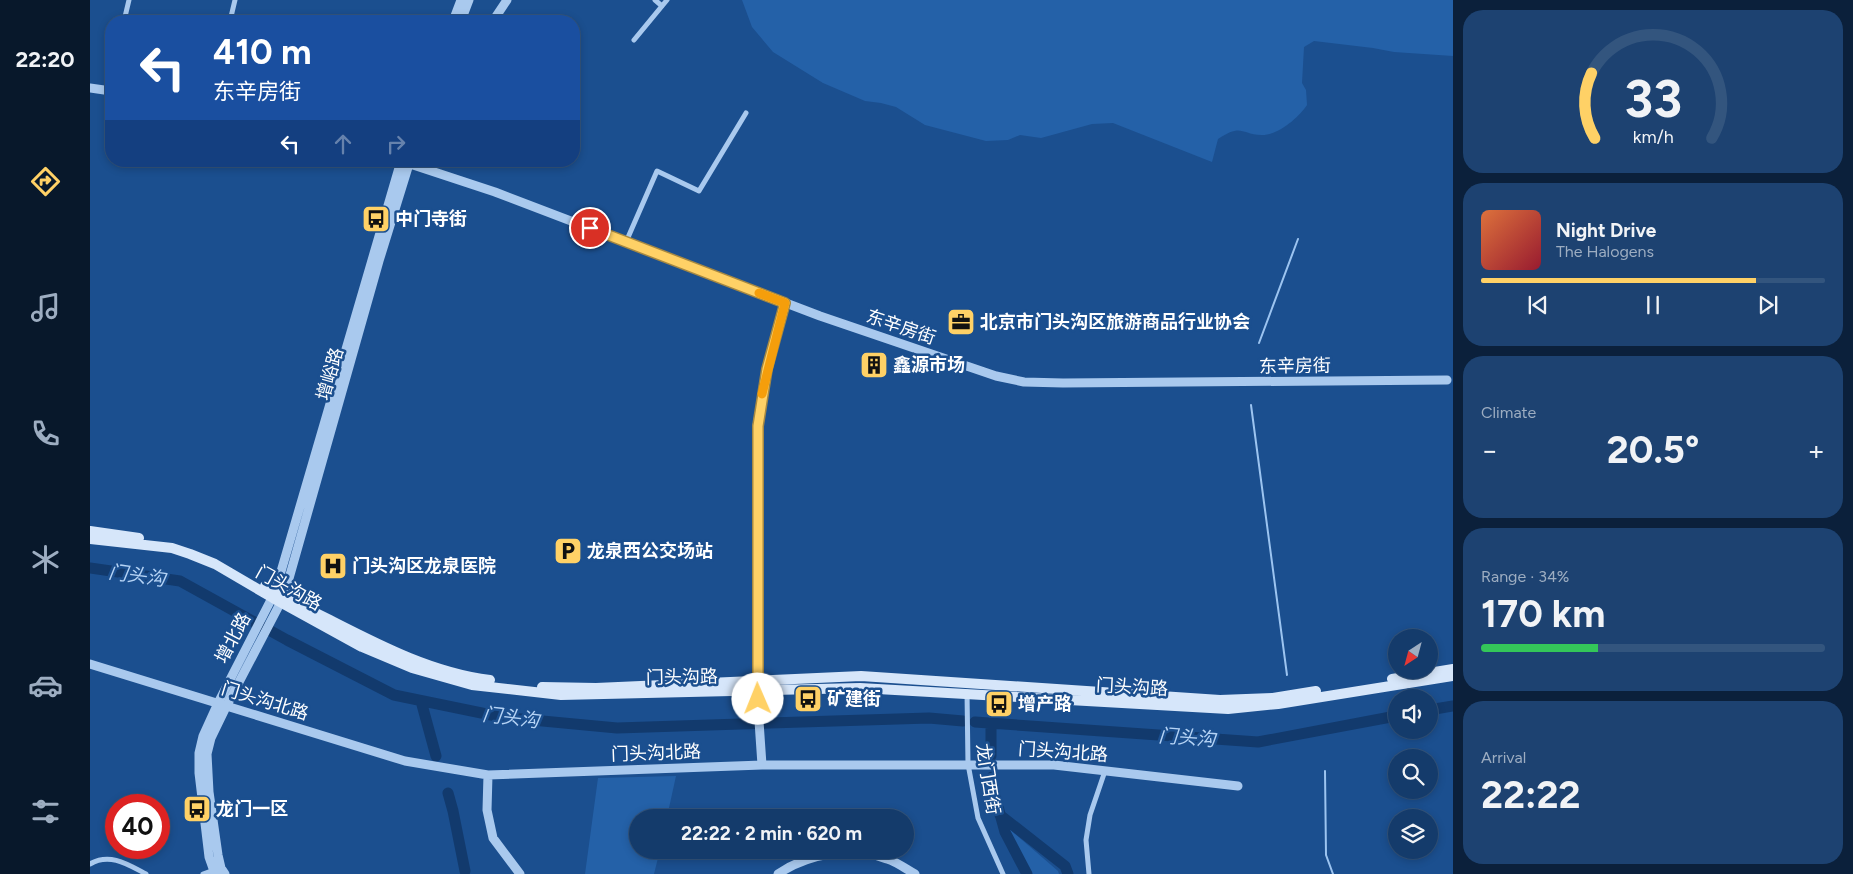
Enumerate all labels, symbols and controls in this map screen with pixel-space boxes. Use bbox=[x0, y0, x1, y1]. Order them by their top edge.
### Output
text: 410 m bbox=[213, 31, 311, 73]
icon: left bbox=[130, 35, 195, 100]
text: 22:20 bbox=[15, 46, 75, 73]
text: 33 bbox=[1624, 68, 1682, 130]
text: 东辛房街 bbox=[213, 78, 301, 105]
text: km/h bbox=[1633, 126, 1673, 147]
icon: left bbox=[276, 130, 304, 158]
icon: ahead bbox=[329, 130, 357, 158]
icon: right bbox=[382, 130, 410, 158]
icon: directions bbox=[28, 164, 63, 199]
bus stop icon: 中门寺街 bbox=[361, 204, 391, 234]
pin bbox=[569, 207, 611, 249]
place label: 中门寺街 bbox=[395, 208, 467, 230]
icon: arrive bbox=[576, 214, 604, 242]
text: Night Drive bbox=[1556, 219, 1656, 242]
text: The Halogens bbox=[1556, 242, 1654, 261]
icon: music bbox=[28, 290, 63, 325]
icon: previous bbox=[1524, 291, 1552, 319]
icon: pause bbox=[1639, 291, 1667, 319]
icon: next bbox=[1754, 291, 1782, 319]
street label: 东辛房街 bbox=[863, 305, 939, 349]
office icon: 北京市门头沟区旅游商品行业协会 bbox=[946, 307, 976, 337]
place label: 北京市门头沟区旅游商品行业协会 bbox=[980, 311, 1250, 333]
street label: 增峪路 bbox=[312, 345, 348, 403]
building icon: 鑫源市场 bbox=[859, 350, 889, 380]
place label: 鑫源市场 bbox=[893, 354, 965, 376]
street label: 东辛房街 bbox=[1259, 354, 1331, 378]
text: Climate bbox=[1481, 403, 1536, 422]
icon: phone bbox=[28, 416, 63, 451]
text: 20.5° bbox=[1607, 427, 1699, 473]
text: − bbox=[1481, 433, 1498, 467]
text: + bbox=[1808, 433, 1825, 467]
parking icon: 龙泉西公交场站 bbox=[553, 536, 583, 566]
place label: 龙泉西公交场站 bbox=[587, 540, 713, 562]
icon: climate bbox=[28, 542, 63, 577]
hospital icon: 门头沟区龙泉医院 bbox=[318, 551, 348, 581]
place label: 门头沟区龙泉医院 bbox=[352, 555, 496, 577]
water label: 门头沟 bbox=[107, 560, 169, 591]
street label: 门头沟路 bbox=[252, 561, 326, 615]
text: Range · 34% bbox=[1481, 567, 1569, 586]
text: 170 km bbox=[1481, 591, 1605, 637]
street label: 增北路 bbox=[211, 609, 255, 667]
north arrow bbox=[1388, 629, 1438, 679]
map controls bbox=[1388, 629, 1438, 859]
street label: 门头沟路 bbox=[646, 665, 718, 689]
icon: car bbox=[28, 668, 63, 703]
position arrow bbox=[731, 672, 783, 724]
street label: 门头沟路 bbox=[1095, 674, 1169, 700]
street label: 门头沟北路 bbox=[219, 677, 311, 725]
bus stop icon: 矿建街 bbox=[793, 684, 823, 714]
place label: 矿建街 bbox=[827, 688, 881, 710]
bus stop icon: 增产路 bbox=[984, 689, 1014, 719]
button: sound bbox=[1388, 689, 1438, 739]
place label: 增产路 bbox=[1018, 693, 1072, 715]
water label: 门头沟 bbox=[481, 703, 543, 733]
water label: 门头沟 bbox=[1158, 724, 1218, 751]
street label: 门头沟北路 bbox=[1017, 738, 1109, 766]
street label: 门头沟北路 bbox=[611, 740, 701, 766]
street label: 龙门西街 bbox=[972, 742, 1004, 816]
text: Arrival bbox=[1481, 748, 1526, 767]
button: search bbox=[1388, 749, 1438, 799]
text: 22:22 bbox=[1481, 772, 1580, 818]
icon: filters bbox=[28, 794, 63, 829]
speed limit sign: 40 bbox=[105, 794, 170, 859]
bus stop icon: 龙门一区 bbox=[182, 794, 212, 824]
place label: 龙门一区 bbox=[216, 798, 288, 820]
button: layers bbox=[1388, 809, 1438, 859]
text: 22:22 · 2 min · 620 m bbox=[681, 822, 862, 845]

